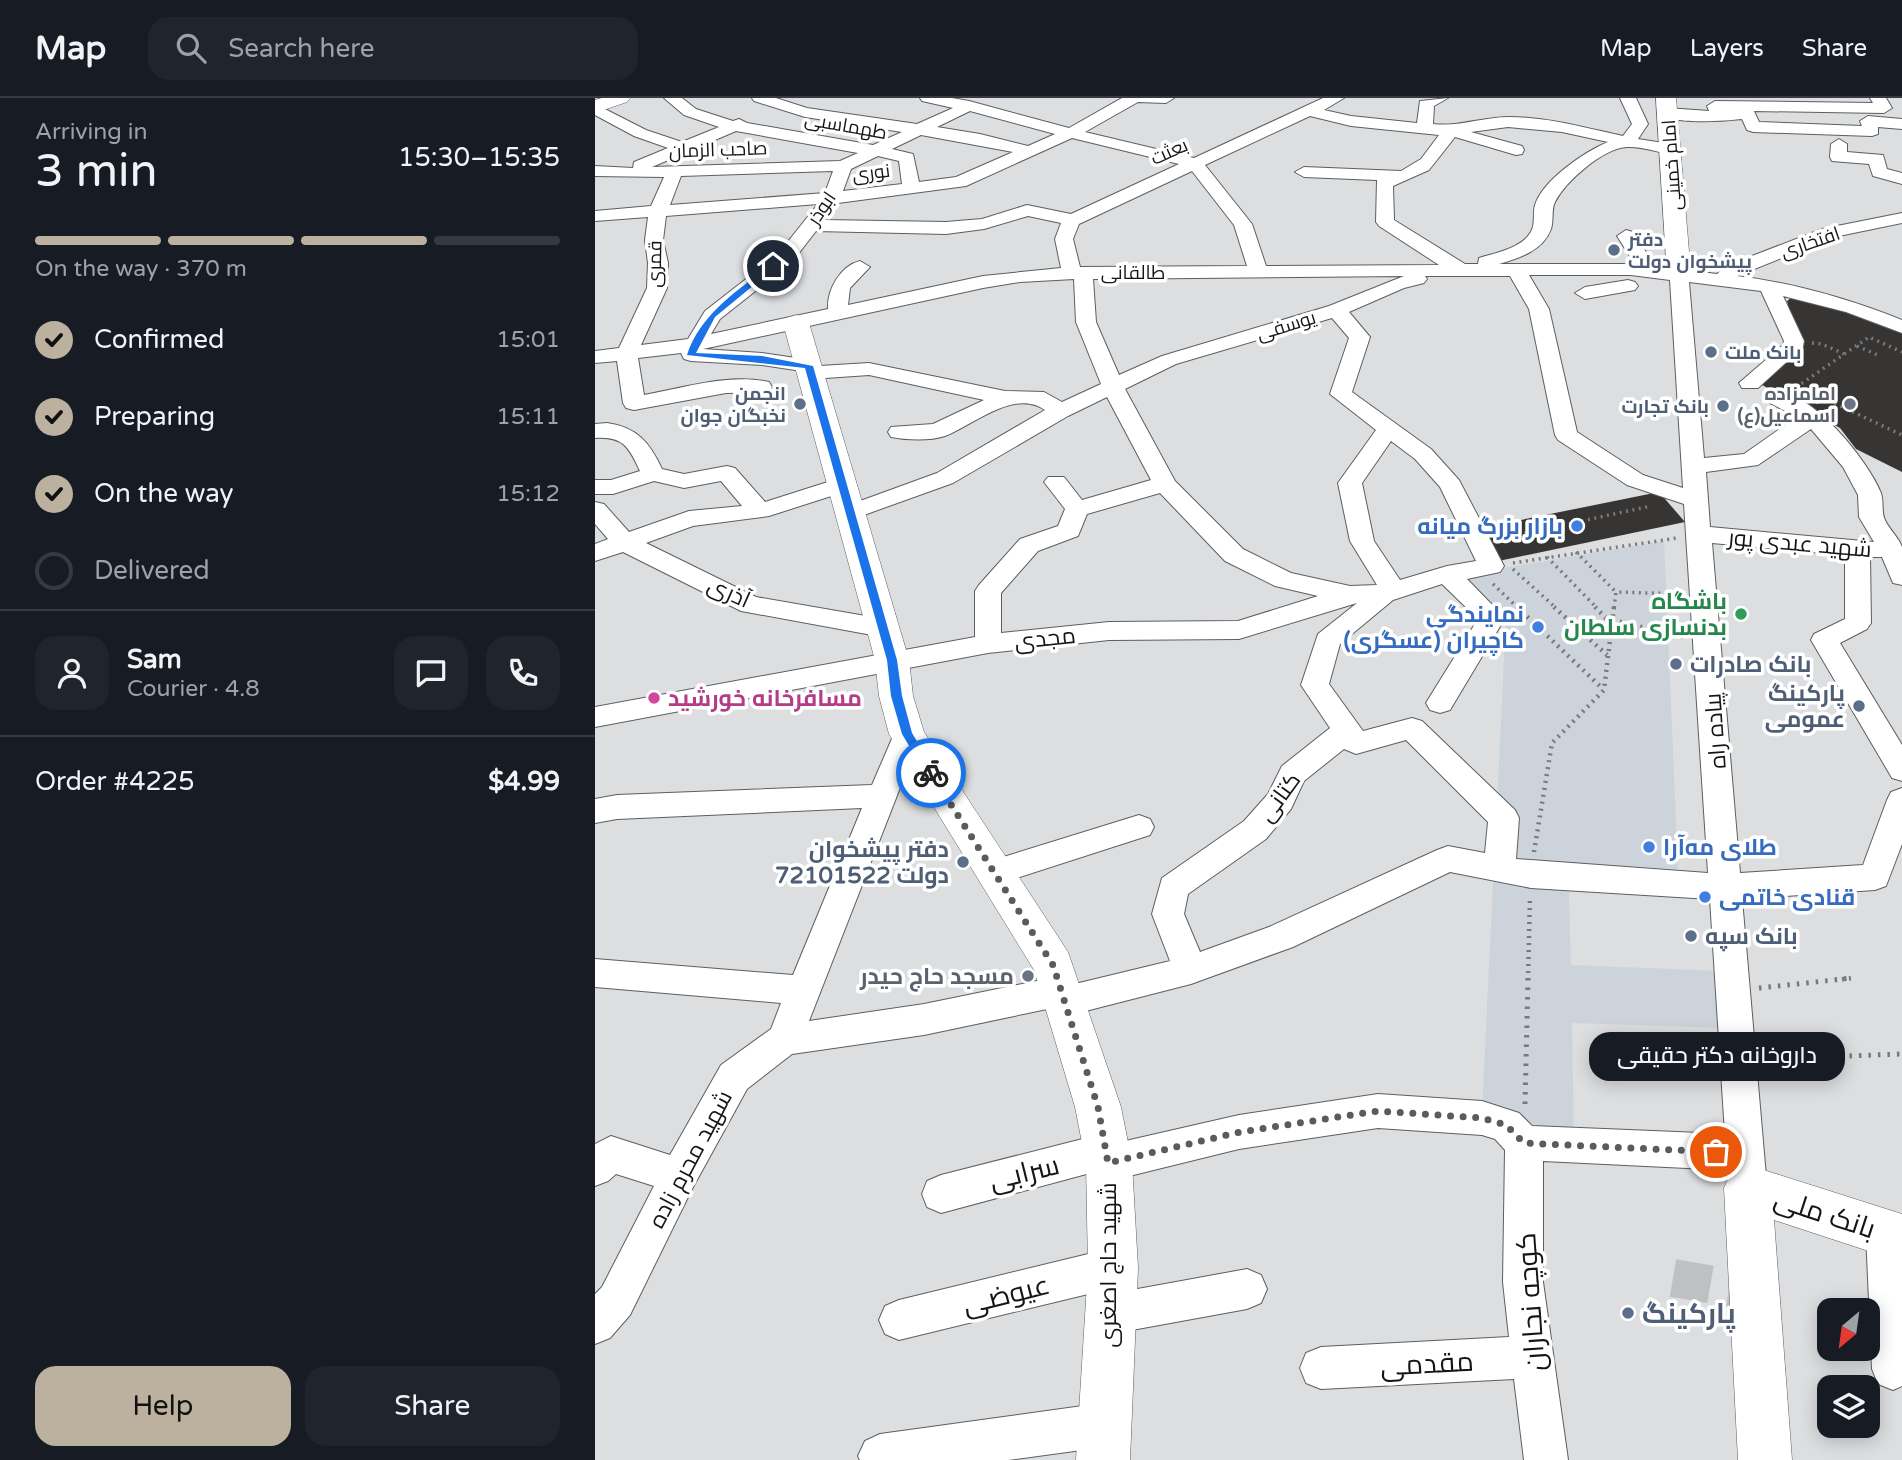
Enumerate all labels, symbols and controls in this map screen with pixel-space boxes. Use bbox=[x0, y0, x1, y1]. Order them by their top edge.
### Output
search box bbox=[148, 17, 638, 80]
text: Map bbox=[35, 29, 106, 68]
icon: search bbox=[172, 29, 210, 67]
text: Search here bbox=[228, 33, 374, 64]
text: Map bbox=[1600, 34, 1652, 63]
text: Layers bbox=[1690, 34, 1764, 63]
text: Share bbox=[1802, 34, 1867, 63]
street label: طهماسبی bbox=[803, 108, 889, 144]
text: Arriving in bbox=[35, 118, 148, 146]
street label: امام خمینی bbox=[1658, 119, 1688, 211]
street label: بعثت bbox=[1147, 134, 1191, 170]
street label: صاحب الزمان bbox=[668, 137, 768, 163]
text: 15:30–15:35 bbox=[398, 142, 560, 173]
text: 3 min bbox=[35, 144, 158, 199]
street label: نوری bbox=[851, 160, 891, 186]
street label: ابوذر bbox=[802, 188, 841, 230]
street label: افتخاری bbox=[1778, 223, 1843, 263]
place label: دفتر پیشخوان دولت bbox=[1627, 229, 1752, 275]
pin bbox=[743, 236, 803, 296]
street label: قمری bbox=[644, 240, 666, 288]
marker: دفتر پیشخوان دولت bbox=[1606, 242, 1622, 258]
icon: home bbox=[754, 247, 792, 285]
text: On the way · 370 m bbox=[35, 255, 247, 283]
street label: طالقانی bbox=[1101, 262, 1165, 284]
street label: یوسفی bbox=[1254, 307, 1319, 345]
icon: check bbox=[35, 321, 73, 359]
text: Confirmed bbox=[94, 324, 224, 355]
text: 15:01 bbox=[496, 326, 560, 354]
place label: بانک ملت bbox=[1725, 342, 1801, 364]
marker: بانک ملت bbox=[1703, 344, 1719, 360]
place label: انجمن نخبگان جوان bbox=[681, 383, 786, 427]
place label: امامزاده اسماعیل(ع) bbox=[1738, 383, 1836, 429]
marker: انجمن نخبگان جوان bbox=[792, 396, 808, 412]
place label: بانک تجارت bbox=[1621, 396, 1709, 418]
marker: امامزاده اسماعیل(ع) bbox=[1842, 396, 1858, 412]
icon: check bbox=[35, 398, 73, 436]
marker: بانک تجارت bbox=[1715, 398, 1731, 414]
text: Preparing bbox=[94, 401, 215, 432]
text: 15:11 bbox=[496, 403, 560, 431]
icon: check bbox=[35, 475, 73, 513]
text: On the way bbox=[94, 478, 234, 509]
text: 15:12 bbox=[496, 480, 560, 508]
place label: بازار بزرگ میانه bbox=[1417, 513, 1563, 541]
marker: بازار بزرگ میانه bbox=[1569, 518, 1585, 534]
street label: شهید عبدی پور bbox=[1725, 524, 1873, 564]
text: Delivered bbox=[94, 555, 210, 586]
street label: آذری bbox=[703, 571, 754, 615]
place label: باشگاه بدنسازی سلطان bbox=[1564, 588, 1727, 642]
place label: نمایندگی کاچیران (عسگری) bbox=[1344, 601, 1524, 656]
marker: باشگاه بدنسازی سلطان bbox=[1733, 606, 1749, 622]
marker: نمایندگی کاچیران (عسگری) bbox=[1530, 619, 1546, 635]
street label: مجدی bbox=[1013, 622, 1077, 656]
button: person bbox=[35, 636, 109, 710]
button: chat bbox=[394, 636, 468, 710]
button: phone bbox=[486, 636, 560, 710]
text: Sam bbox=[127, 644, 182, 675]
place label: بانک صادرات bbox=[1690, 651, 1811, 679]
marker: بانک صادرات bbox=[1668, 656, 1684, 672]
text: Courier · 4.8 bbox=[127, 675, 260, 703]
place label: پارکینگ عمومی bbox=[1765, 680, 1845, 734]
place label: مسافرخانه خورشید bbox=[668, 685, 862, 713]
marker: مسافرخانه خورشید bbox=[646, 690, 662, 706]
street label: پیاده راه bbox=[1699, 692, 1733, 770]
marker: پارکینگ عمومی bbox=[1851, 698, 1867, 714]
courier bbox=[896, 738, 966, 808]
icon: bike bbox=[912, 754, 950, 792]
text: Order #4225 bbox=[35, 766, 195, 797]
text: $4.99 bbox=[488, 766, 560, 797]
street label: کتانی bbox=[1252, 767, 1307, 828]
place label: طلای مه‌آرا bbox=[1663, 834, 1777, 862]
place label: دفتر پیشخوان دولت 72101522 bbox=[775, 836, 949, 890]
marker: طلای مه‌آرا bbox=[1641, 839, 1657, 855]
marker: دفتر پیشخوان دولت 72101522 bbox=[955, 854, 971, 870]
place label: قنادی خاتمی bbox=[1719, 884, 1855, 912]
marker: قنادی خاتمی bbox=[1697, 889, 1713, 905]
place label: بانک سپه bbox=[1705, 923, 1798, 952]
marker: بانک سپه bbox=[1683, 928, 1699, 944]
place label: مسجد حاج حیدر bbox=[859, 963, 1014, 992]
marker: مسجد حاج حیدر bbox=[1020, 968, 1036, 984]
callout: داروخانه دکتر حقیقی bbox=[1588, 1033, 1844, 1082]
text: داروخانه دکتر حقیقی bbox=[1617, 1042, 1817, 1070]
street label: شهید محرم زاده bbox=[643, 1086, 740, 1234]
pin bbox=[1686, 1122, 1746, 1182]
icon: bag bbox=[1697, 1133, 1735, 1171]
street label: سرابی bbox=[986, 1148, 1063, 1198]
street label: شهید حاج اصغری bbox=[1095, 1182, 1124, 1348]
street label: بانک ملی bbox=[1770, 1182, 1880, 1246]
street label: کوچه نجاران bbox=[1509, 1231, 1554, 1372]
street label: عیوضی bbox=[959, 1268, 1053, 1322]
place label: پارکینگ bbox=[1642, 1297, 1736, 1333]
north arrow bbox=[1817, 1298, 1879, 1362]
map controls bbox=[1817, 1298, 1880, 1438]
marker: پارکینگ bbox=[1620, 1305, 1636, 1321]
street label: مقدمی bbox=[1379, 1345, 1475, 1383]
button: Help bbox=[35, 1366, 291, 1446]
button: Share bbox=[305, 1366, 560, 1446]
button: layers bbox=[1817, 1375, 1880, 1438]

